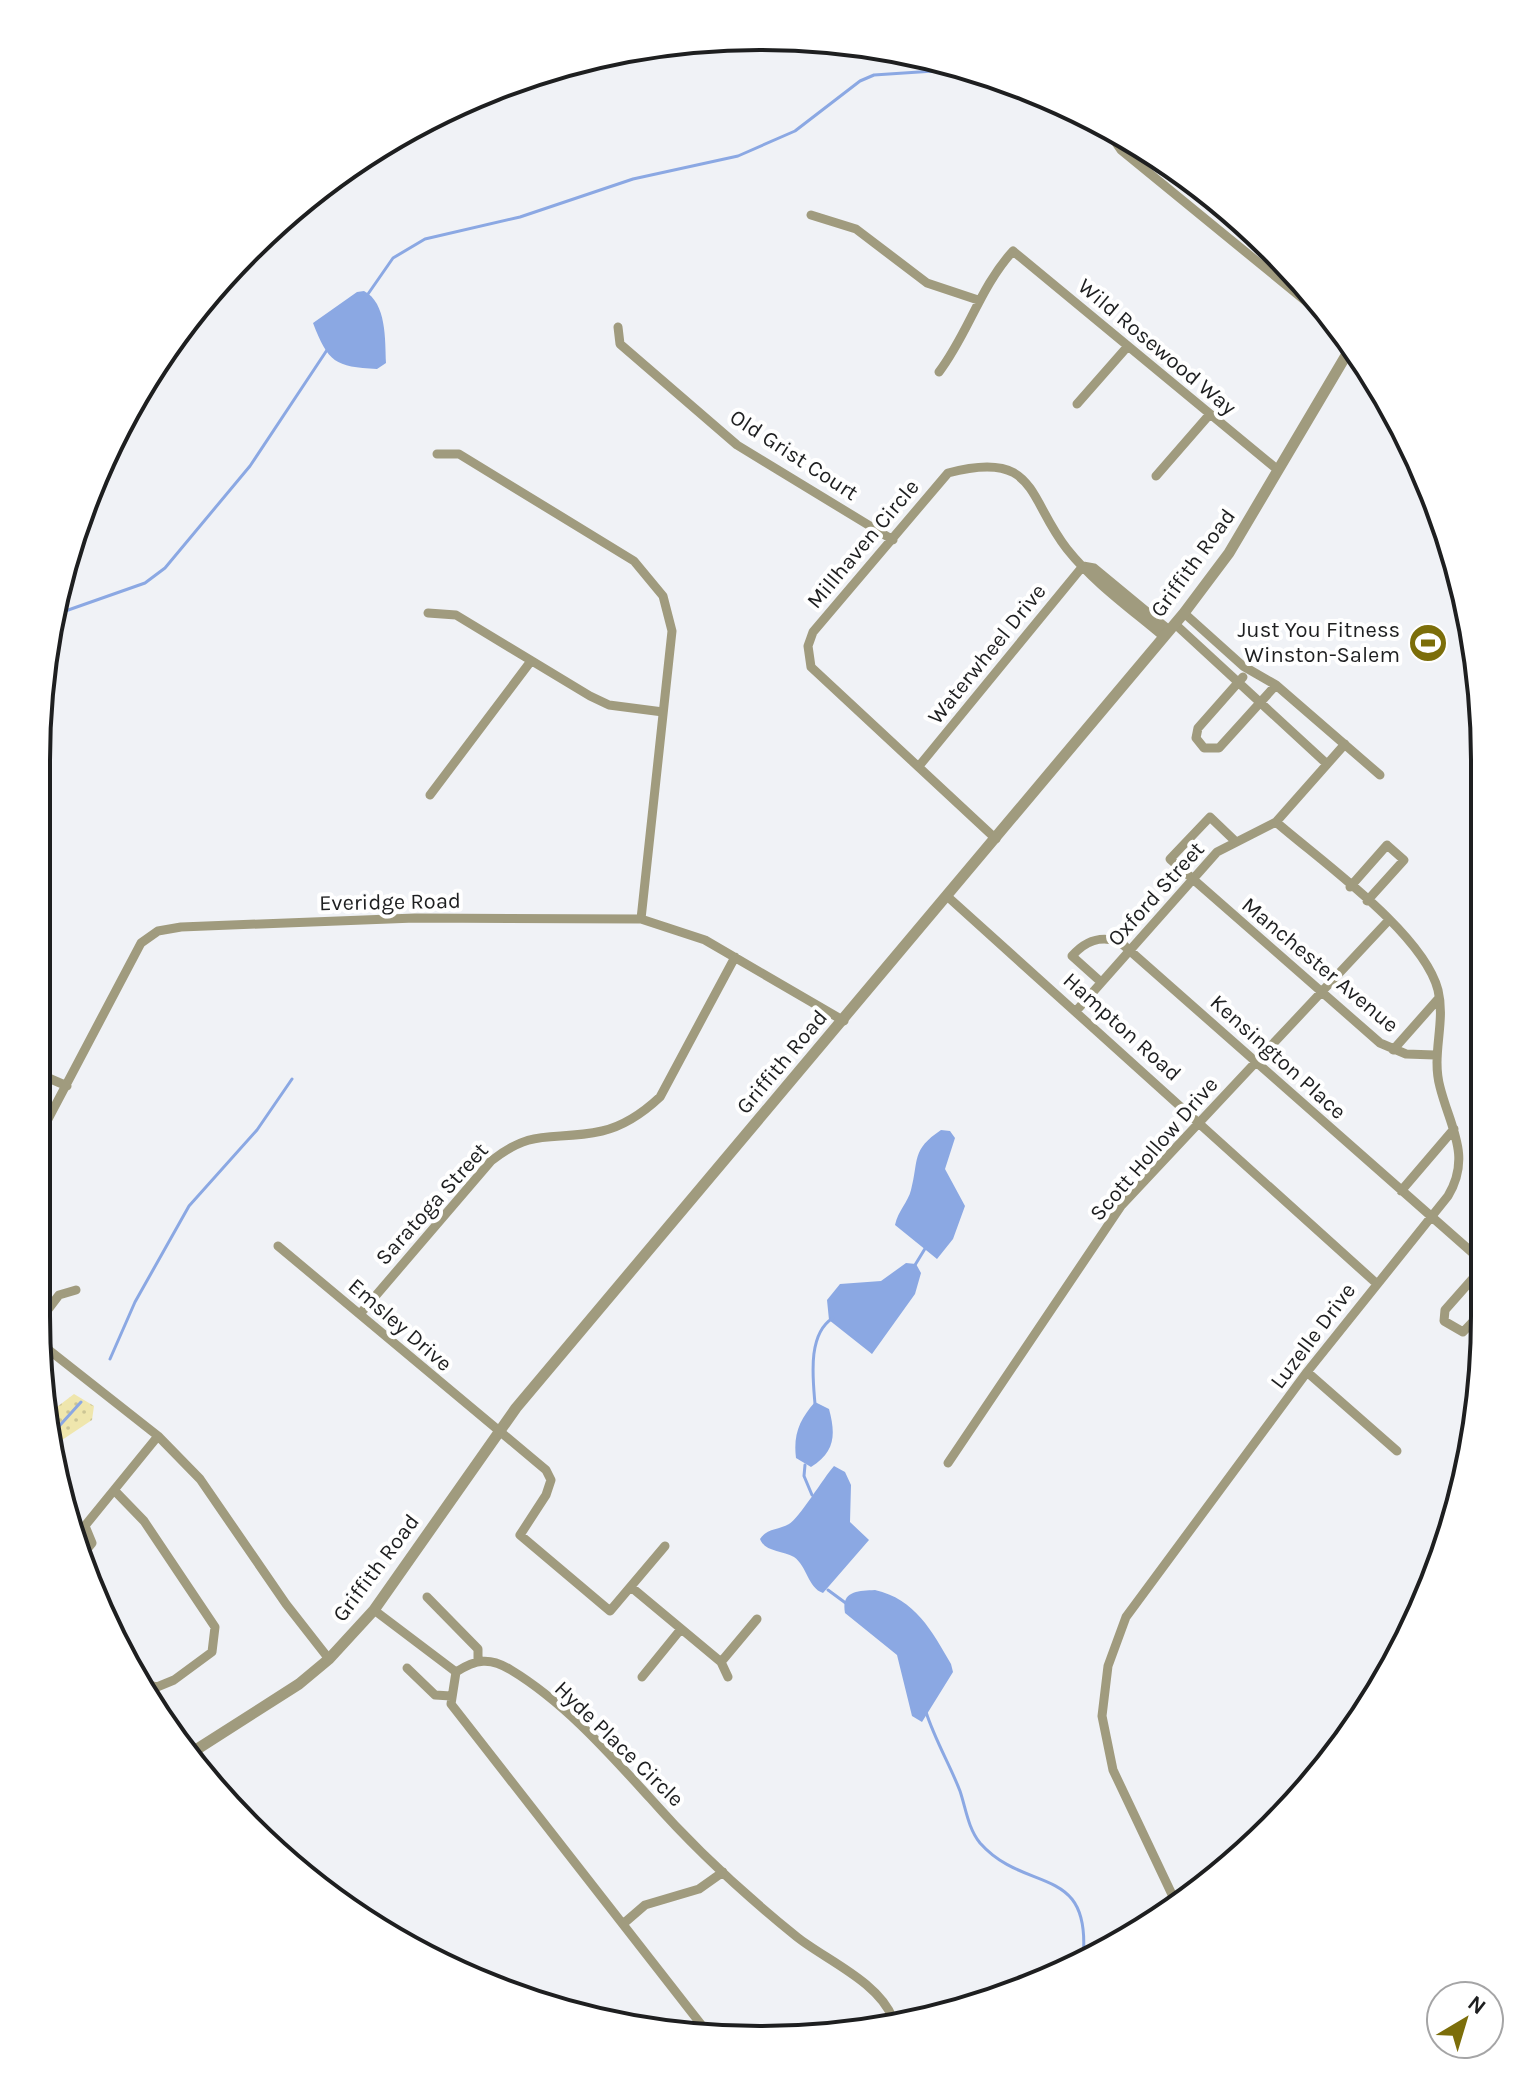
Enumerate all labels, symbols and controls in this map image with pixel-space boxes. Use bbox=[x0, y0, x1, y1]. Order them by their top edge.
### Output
street label: Wild Rosewood Way bbox=[1073, 273, 1241, 421]
street label: Old Grist Court bbox=[725, 404, 863, 506]
street label: Millhaven Circle bbox=[801, 474, 925, 614]
street label: Griffith Road bbox=[1145, 504, 1241, 622]
street label: Waterwheel Drive bbox=[922, 579, 1052, 729]
place label: Just You Fitness Winston-Salem bbox=[1237, 617, 1400, 668]
sports icon: Just You Fitness Winston-Salem bbox=[1407, 622, 1449, 664]
street label: Oxford Street bbox=[1102, 836, 1210, 952]
street label: Everidge Road bbox=[319, 888, 461, 916]
street label: Manchester Avenue bbox=[1236, 892, 1404, 1038]
street label: Hampton Road bbox=[1058, 967, 1186, 1087]
street label: Kensington Place bbox=[1205, 989, 1351, 1125]
street label: Griffith Road bbox=[731, 1005, 833, 1119]
street label: Scott Hollow Drive bbox=[1084, 1072, 1224, 1226]
street label: Saratoga Street bbox=[370, 1137, 494, 1271]
street label: Emsley Drive bbox=[343, 1273, 457, 1377]
street label: Luzelle Drive bbox=[1265, 1278, 1361, 1394]
street label: Griffith Road bbox=[327, 1509, 425, 1627]
street label: Hyde Place Circle bbox=[549, 1676, 689, 1812]
north arrow bbox=[1425, 1980, 1505, 2060]
text: N bbox=[1462, 1990, 1491, 2020]

